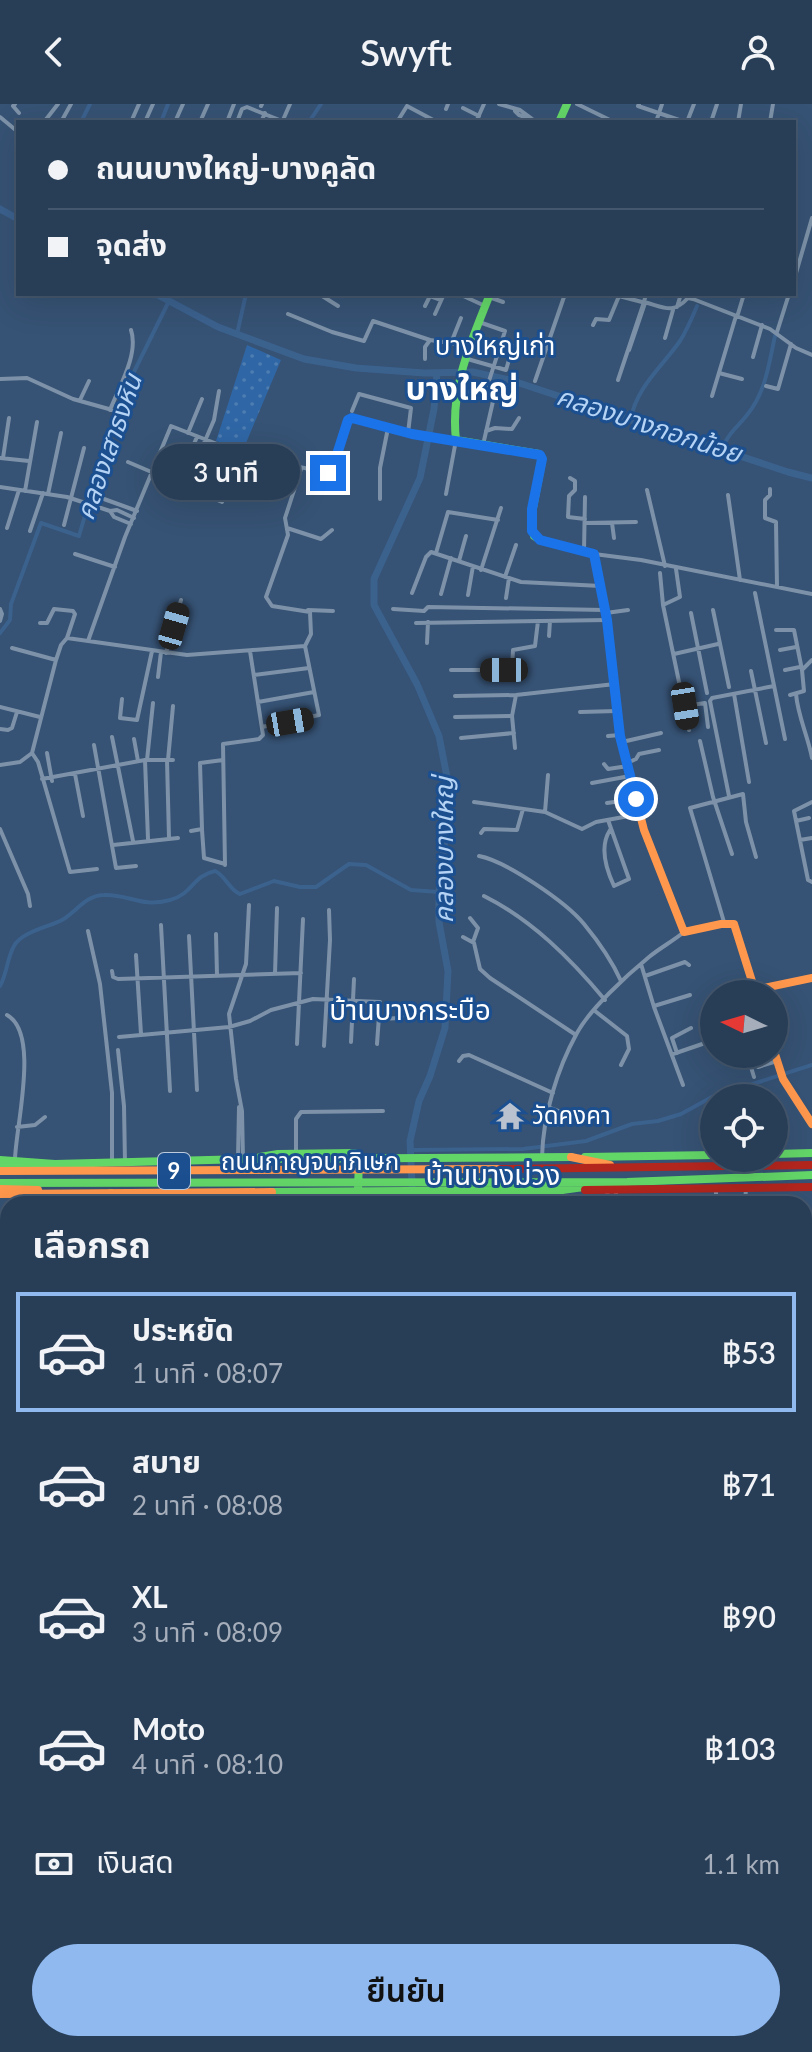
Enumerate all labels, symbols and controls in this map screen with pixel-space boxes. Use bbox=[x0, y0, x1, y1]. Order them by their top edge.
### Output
icon: back bbox=[32, 30, 76, 74]
text: Swyft bbox=[360, 30, 452, 74]
icon: person bbox=[736, 30, 780, 74]
text: ถนนบางใหญ่-บางคูลัด bbox=[96, 149, 376, 185]
text: จุดส่ง bbox=[96, 226, 167, 262]
district label: บางใหญ่เก่า bbox=[435, 329, 555, 361]
water label: คลองเสาธงหิน bbox=[68, 368, 149, 524]
district label: บางใหญ่ bbox=[405, 368, 519, 407]
water label: คลองบางกอกน้อย bbox=[553, 379, 747, 469]
callout: 3 นาที bbox=[152, 445, 300, 501]
route end bbox=[310, 455, 346, 491]
text: 3 นาที bbox=[193, 456, 259, 488]
car bbox=[156, 600, 192, 652]
car bbox=[480, 658, 528, 682]
car bbox=[669, 680, 701, 732]
car bbox=[264, 706, 316, 738]
water label: คลองบางใหญ่ bbox=[427, 773, 459, 923]
route start bbox=[618, 781, 654, 817]
north arrow bbox=[700, 980, 788, 1068]
map controls bbox=[700, 980, 788, 1172]
district label: บ้านบางกระบือ bbox=[329, 992, 491, 1026]
button: locate bbox=[700, 1084, 788, 1172]
place label: วัดคงคา bbox=[532, 1100, 611, 1129]
temple icon: วัดคงคา bbox=[495, 1101, 525, 1131]
street label: ถนนกาญจนาภิเษก bbox=[221, 1146, 399, 1175]
road number: 9 bbox=[158, 1153, 190, 1189]
district label: บ้านบางม่วง bbox=[426, 1157, 560, 1191]
text: เลือกรถ bbox=[32, 1222, 151, 1266]
text: ประหยัด bbox=[132, 1311, 234, 1347]
icon: car bbox=[36, 1316, 108, 1388]
text: ฿53 bbox=[721, 1334, 776, 1370]
text: 1 นาที · 08:07 bbox=[132, 1357, 283, 1389]
text: สบาย bbox=[132, 1443, 201, 1479]
icon: car bbox=[36, 1448, 108, 1520]
text: ฿71 bbox=[721, 1466, 776, 1502]
text: 2 นาที · 08:08 bbox=[132, 1489, 283, 1521]
text: XL bbox=[132, 1578, 168, 1614]
icon: car bbox=[36, 1580, 108, 1652]
text: ฿90 bbox=[721, 1598, 776, 1634]
text: 3 นาที · 08:09 bbox=[132, 1616, 283, 1648]
text: Moto bbox=[132, 1710, 205, 1746]
icon: car bbox=[36, 1712, 108, 1784]
text: ฿103 bbox=[704, 1730, 776, 1766]
text: 4 นาที · 08:10 bbox=[132, 1748, 283, 1780]
icon: cash bbox=[32, 1842, 76, 1886]
text: เงินสด bbox=[96, 1843, 174, 1879]
text: 1.1 km bbox=[702, 1848, 780, 1880]
button: ยืนยัน bbox=[32, 1944, 780, 2036]

